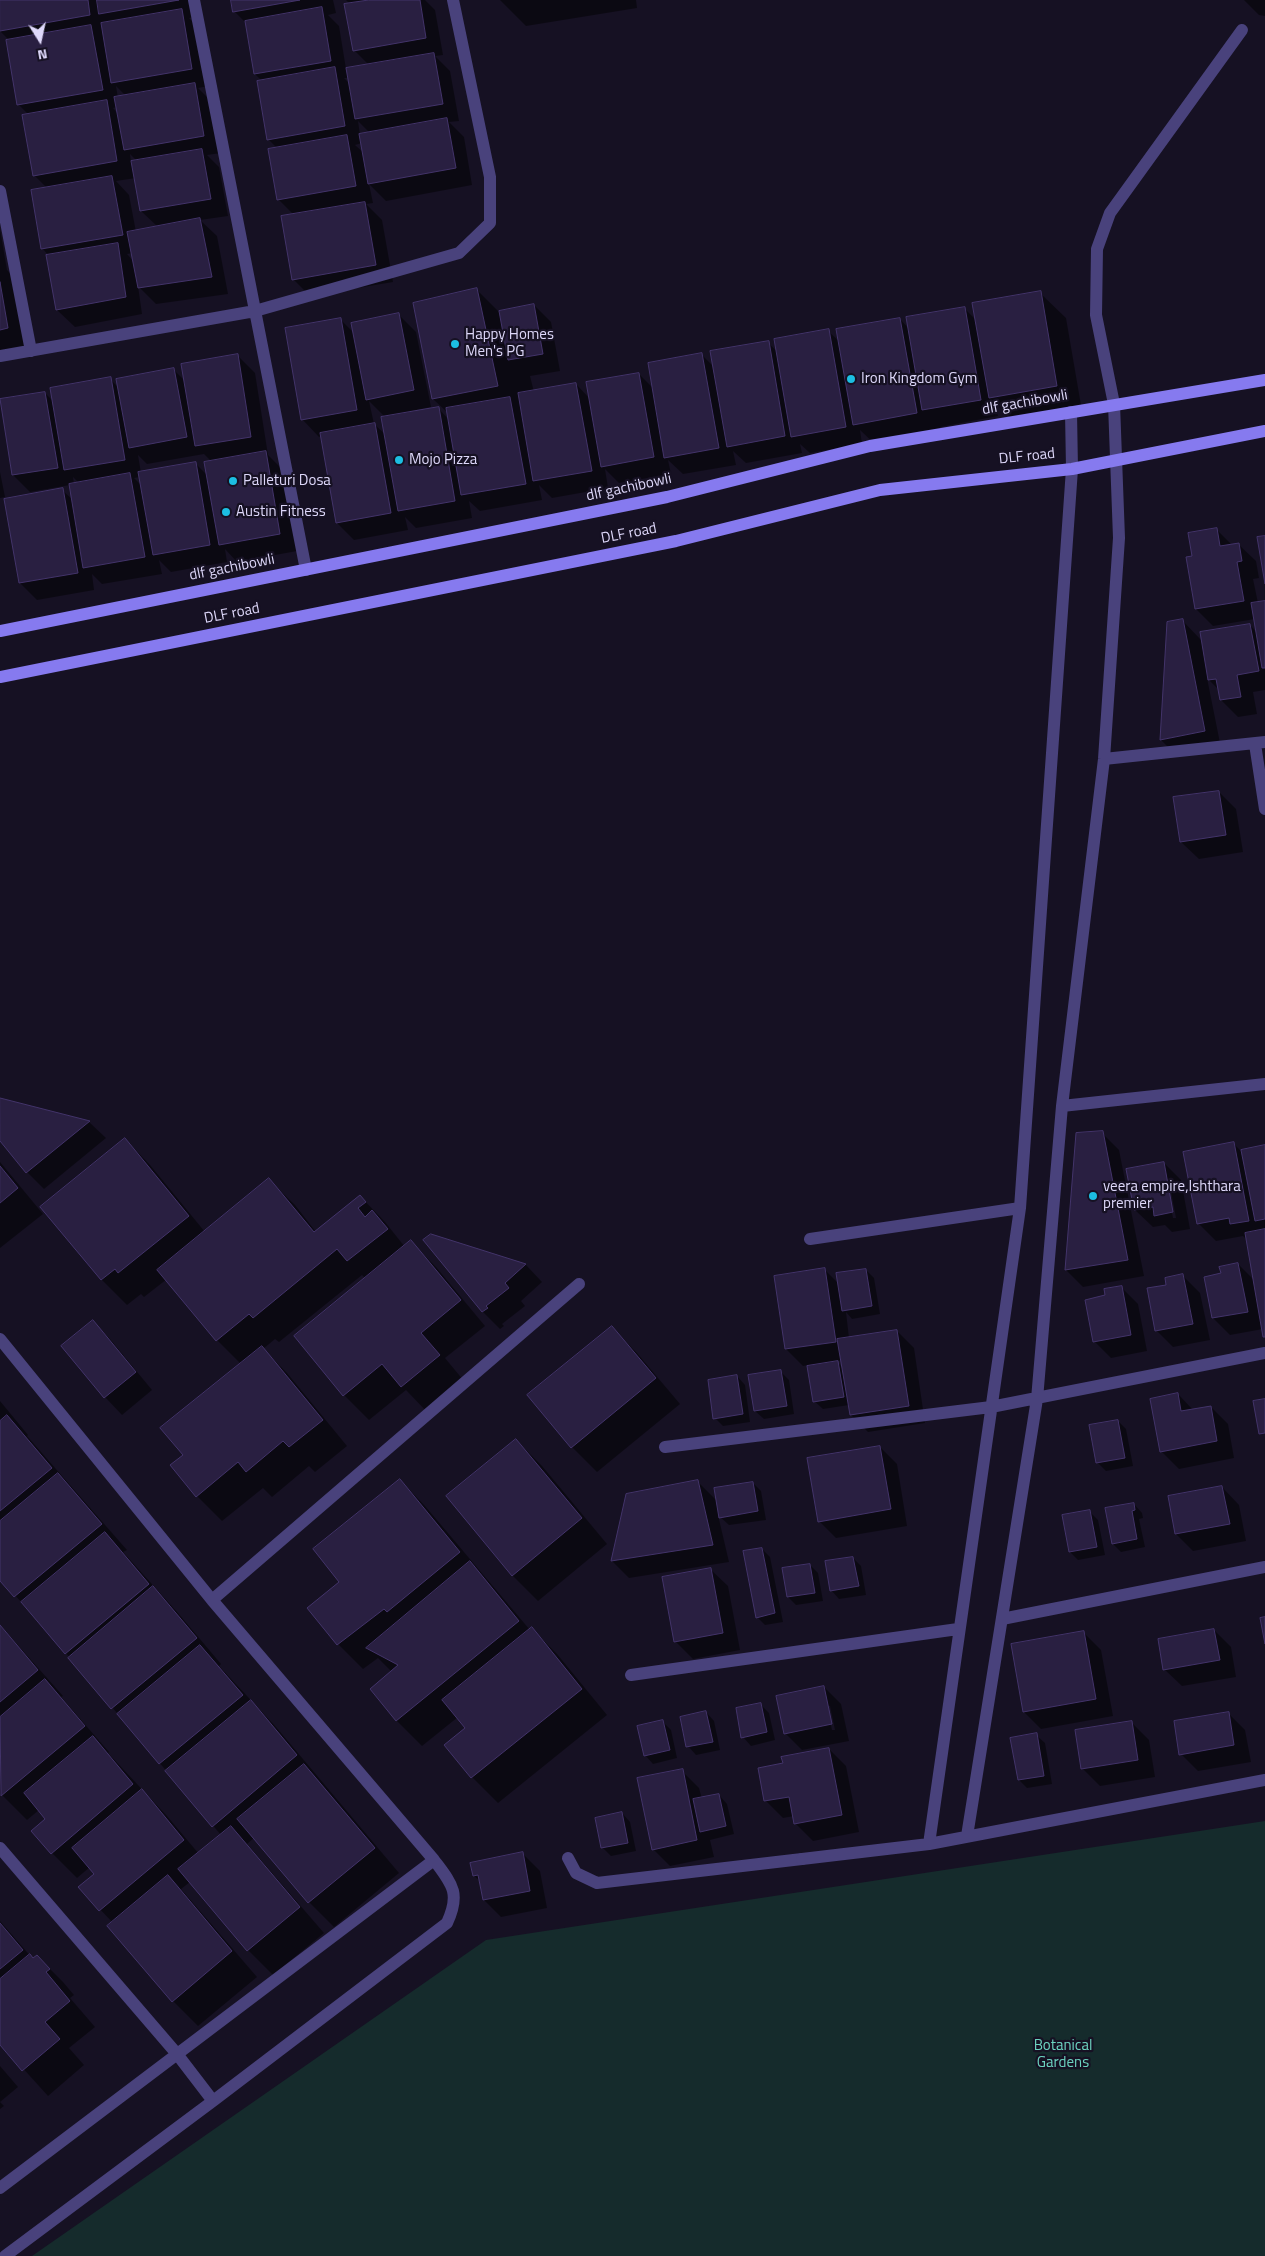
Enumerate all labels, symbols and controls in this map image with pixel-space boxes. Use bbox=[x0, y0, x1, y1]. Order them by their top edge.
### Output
north arrow bbox=[15, 15, 65, 65]
text: N bbox=[36, 44, 49, 66]
place label: Happy Homes Men's PG bbox=[465, 326, 554, 361]
marker: Happy Homes Men's PG bbox=[449, 338, 461, 350]
place label: Iron Kingdom Gym bbox=[861, 370, 977, 388]
marker: Iron Kingdom Gym bbox=[845, 373, 857, 385]
street label: dlf gachibowli bbox=[981, 387, 1069, 419]
street label: DLF road bbox=[998, 445, 1056, 469]
place label: Mojo Pizza bbox=[409, 451, 477, 469]
marker: Mojo Pizza bbox=[393, 454, 405, 466]
street label: dlf gachibowli bbox=[585, 470, 673, 506]
place label: Palleturi Dosa bbox=[243, 472, 331, 490]
marker: Palleturi Dosa bbox=[227, 475, 239, 487]
place label: Austin Fitness bbox=[236, 503, 326, 521]
marker: Austin Fitness bbox=[220, 506, 232, 518]
street label: DLF road bbox=[600, 520, 658, 548]
street label: dlf gachibowli bbox=[188, 551, 276, 585]
street label: DLF road bbox=[203, 600, 261, 628]
place label: veera empire,Ishthara premier bbox=[1103, 1178, 1241, 1213]
marker: veera empire,Ishthara premier bbox=[1087, 1190, 1099, 1202]
park label: Botanical Gardens bbox=[1034, 2037, 1092, 2072]

